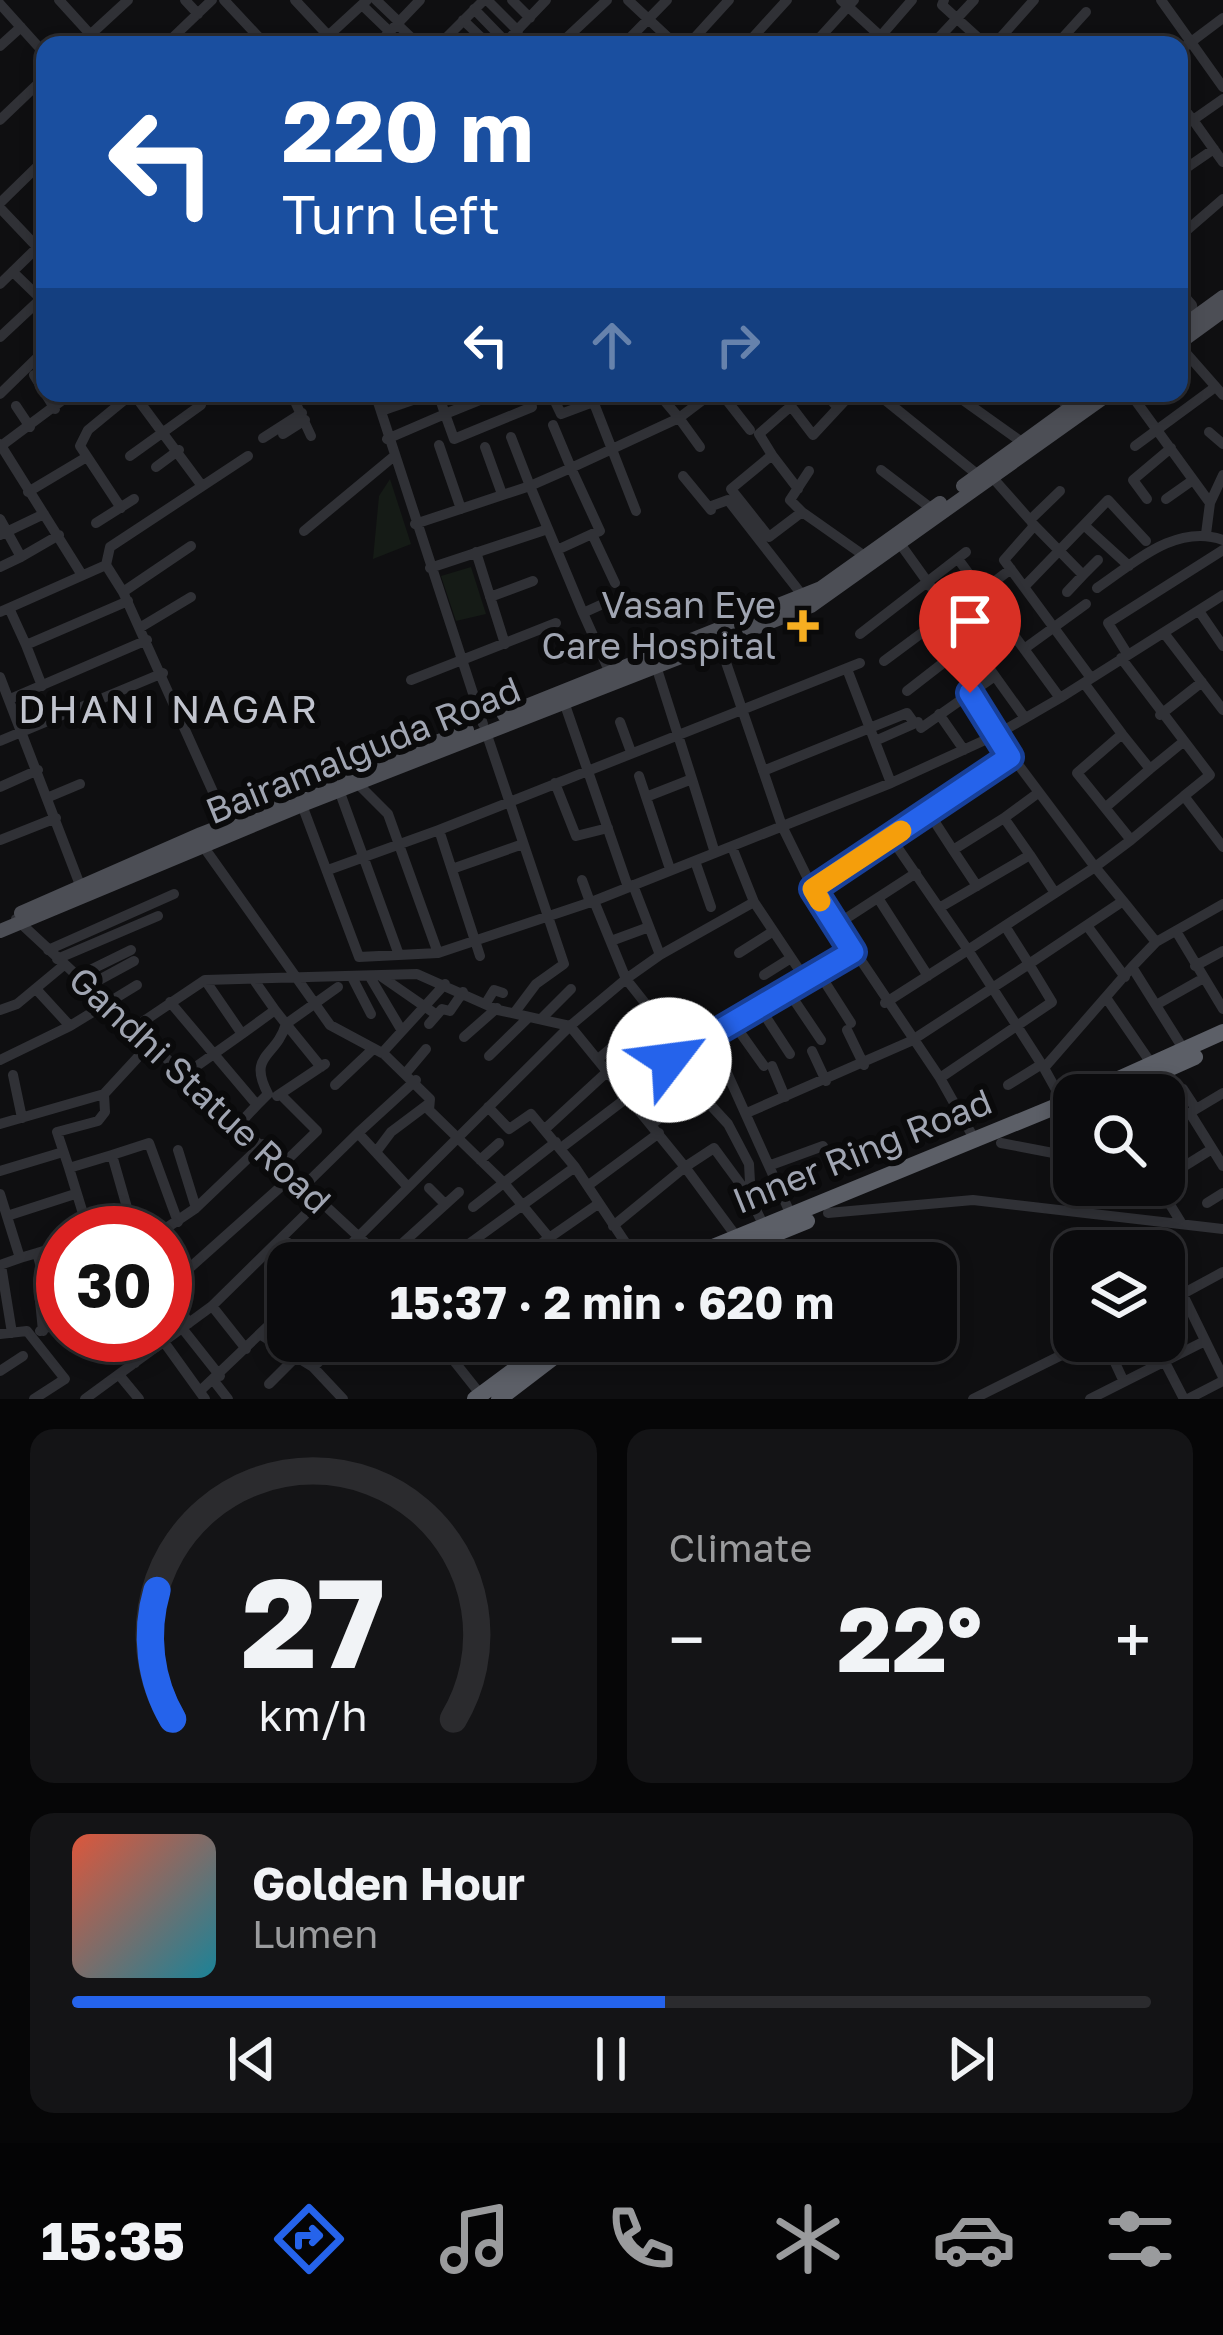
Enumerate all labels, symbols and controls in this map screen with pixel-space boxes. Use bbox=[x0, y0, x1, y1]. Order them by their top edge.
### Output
text: 220 m bbox=[282, 80, 534, 180]
icon: left bbox=[84, 84, 240, 240]
text: Turn left bbox=[282, 181, 500, 246]
icon: left bbox=[453, 312, 519, 378]
icon: ahead bbox=[579, 312, 645, 378]
icon: right bbox=[705, 312, 771, 378]
pin bbox=[919, 570, 1021, 693]
place label: Vasan Eye Care Hospital bbox=[542, 583, 776, 667]
icon: arrive bbox=[937, 588, 1003, 654]
marker: Vasan Eye Care Hospital bbox=[787, 610, 819, 642]
street label: Bairamalguda Road bbox=[199, 667, 526, 832]
district label: DHANI NAGAR bbox=[18, 685, 320, 732]
street label: Gandhi Statue Road bbox=[61, 957, 340, 1222]
position arrow bbox=[606, 997, 732, 1123]
map controls bbox=[1053, 1074, 1185, 1362]
button: search bbox=[1053, 1074, 1185, 1206]
street label: Inner Ring Road bbox=[726, 1079, 997, 1222]
speed limit sign: 30 bbox=[36, 1206, 192, 1362]
button: layers bbox=[1053, 1230, 1185, 1362]
text: 15:37 · 2 min · 620 m bbox=[390, 1275, 834, 1329]
text: Climate bbox=[669, 1524, 812, 1571]
text: 27 bbox=[241, 1546, 385, 1695]
text: 22° bbox=[837, 1584, 982, 1692]
text: − bbox=[669, 1599, 705, 1679]
text: + bbox=[1115, 1599, 1151, 1679]
text: km/h bbox=[259, 1689, 368, 1740]
text: Golden Hour bbox=[252, 1856, 525, 1910]
text: Lumen bbox=[252, 1910, 378, 1957]
icon: previous bbox=[219, 2026, 285, 2092]
icon: pause bbox=[578, 2026, 644, 2092]
icon: next bbox=[938, 2026, 1004, 2092]
icon: directions bbox=[267, 2197, 351, 2281]
icon: music bbox=[433, 2197, 517, 2281]
icon: phone bbox=[599, 2197, 683, 2281]
icon: climate bbox=[766, 2197, 850, 2281]
icon: car bbox=[932, 2197, 1016, 2281]
icon: filters bbox=[1098, 2197, 1182, 2281]
text: 15:35 bbox=[41, 2207, 185, 2272]

